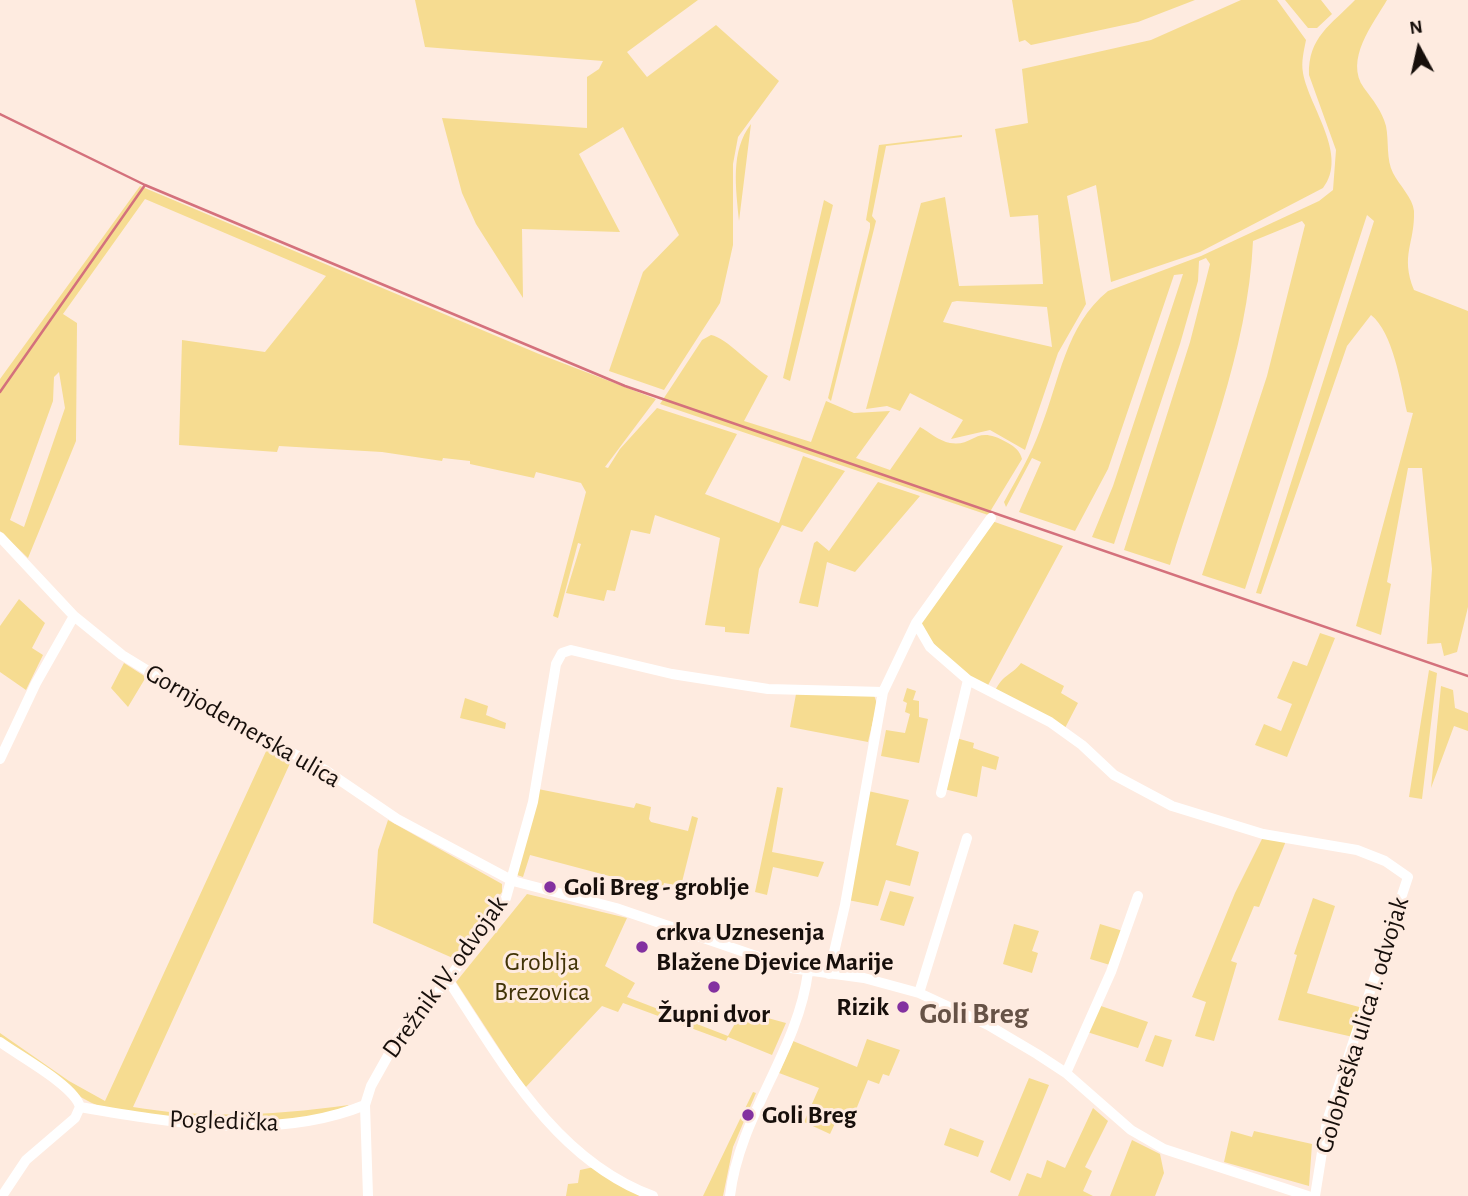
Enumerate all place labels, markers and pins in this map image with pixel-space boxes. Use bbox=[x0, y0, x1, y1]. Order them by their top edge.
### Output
place label: Goli Breg - groblje bbox=[564, 871, 749, 903]
marker: Goli Breg - groblje bbox=[542, 879, 558, 895]
place label: crkva Uznesenja Blažene Djevice Marije bbox=[656, 916, 894, 978]
marker: crkva Uznesenja Blažene Djevice Marije bbox=[634, 939, 650, 955]
marker: Župni dvor bbox=[706, 979, 722, 995]
place label: Rizik bbox=[836, 991, 889, 1023]
place label: Župni dvor bbox=[658, 998, 770, 1030]
marker: Rizik bbox=[895, 999, 911, 1015]
place label: Goli Breg bbox=[762, 1099, 856, 1131]
marker: Goli Breg bbox=[740, 1107, 756, 1123]

